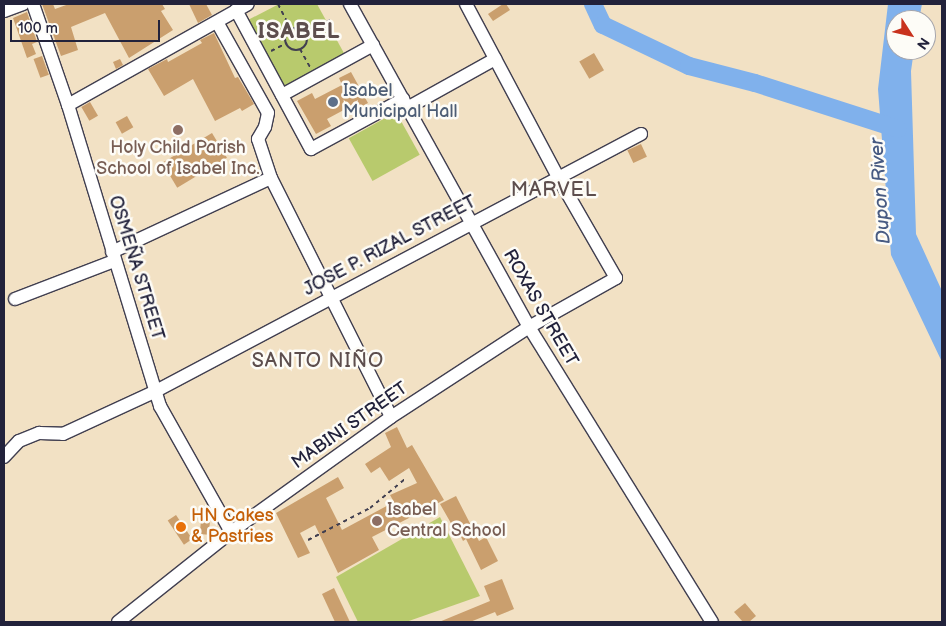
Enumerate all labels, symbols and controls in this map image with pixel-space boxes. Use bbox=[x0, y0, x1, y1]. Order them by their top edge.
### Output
scale bar bbox=[12, 10, 162, 42]
north arrow bbox=[886, 10, 936, 60]
text: 100 m bbox=[18, 19, 58, 38]
district label: ISABEL bbox=[257, 19, 341, 45]
text: N bbox=[913, 34, 933, 52]
place label: Isabel Municipal Hall bbox=[343, 81, 458, 124]
marker: Isabel Municipal Hall bbox=[327, 96, 339, 108]
marker: Holy Child Parish School of Isabel Inc. bbox=[172, 124, 184, 136]
water label: Dupon River bbox=[866, 137, 896, 245]
place label: Holy Child Parish School of Isabel Inc. bbox=[96, 138, 260, 180]
district label: MARVEL bbox=[510, 178, 598, 202]
street label: JOSE P. RIZAL STREET bbox=[300, 191, 480, 301]
street label: OSMEÑA STREET bbox=[104, 193, 168, 343]
street label: ROXAS STREET bbox=[498, 246, 582, 370]
district label: SANTO NIÑO bbox=[250, 349, 386, 373]
street label: MABINI STREET bbox=[288, 378, 412, 474]
place label: Isabel Central School bbox=[387, 500, 506, 542]
place label: HN Cakes & Pastries bbox=[191, 506, 274, 548]
marker: Isabel Central School bbox=[371, 515, 383, 527]
marker: HN Cakes & Pastries bbox=[175, 521, 187, 533]

